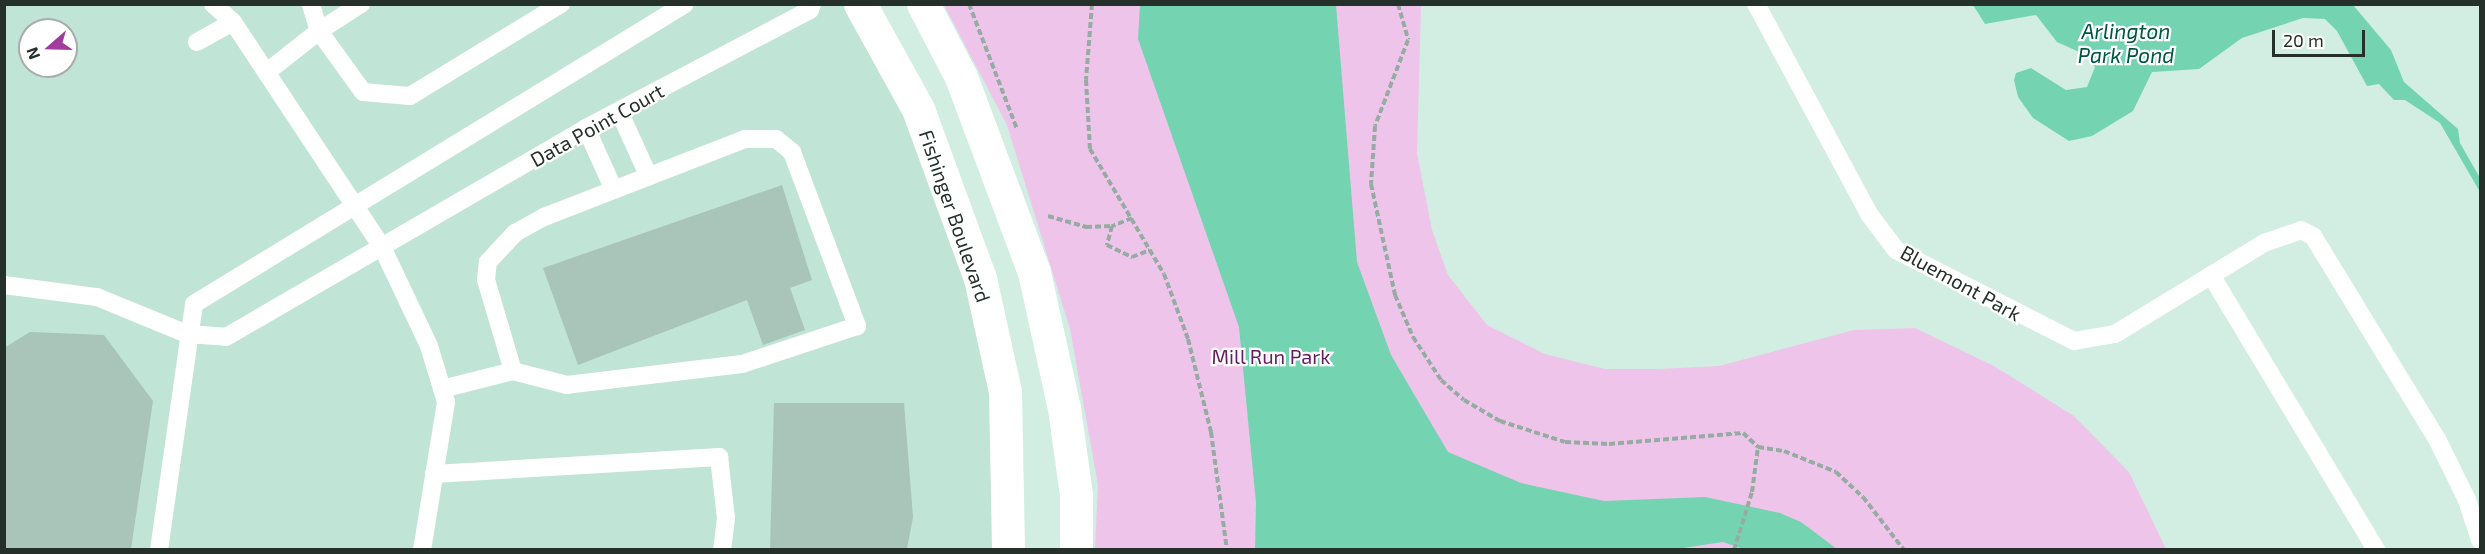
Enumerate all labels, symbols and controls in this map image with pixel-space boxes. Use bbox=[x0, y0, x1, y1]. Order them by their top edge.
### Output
north arrow bbox=[18, 18, 78, 78]
water label: Arlington Park Pond bbox=[2078, 18, 2174, 68]
scale bar bbox=[2275, 18, 2368, 56]
text: 20 m bbox=[2283, 29, 2324, 51]
text: N bbox=[22, 45, 43, 62]
street label: Data Point Court bbox=[526, 78, 668, 172]
street label: Fishinger Boulevard bbox=[914, 127, 996, 305]
street label: Bluemont Park bbox=[1897, 240, 2025, 326]
park label: Mill Run Park bbox=[1211, 344, 1331, 368]

